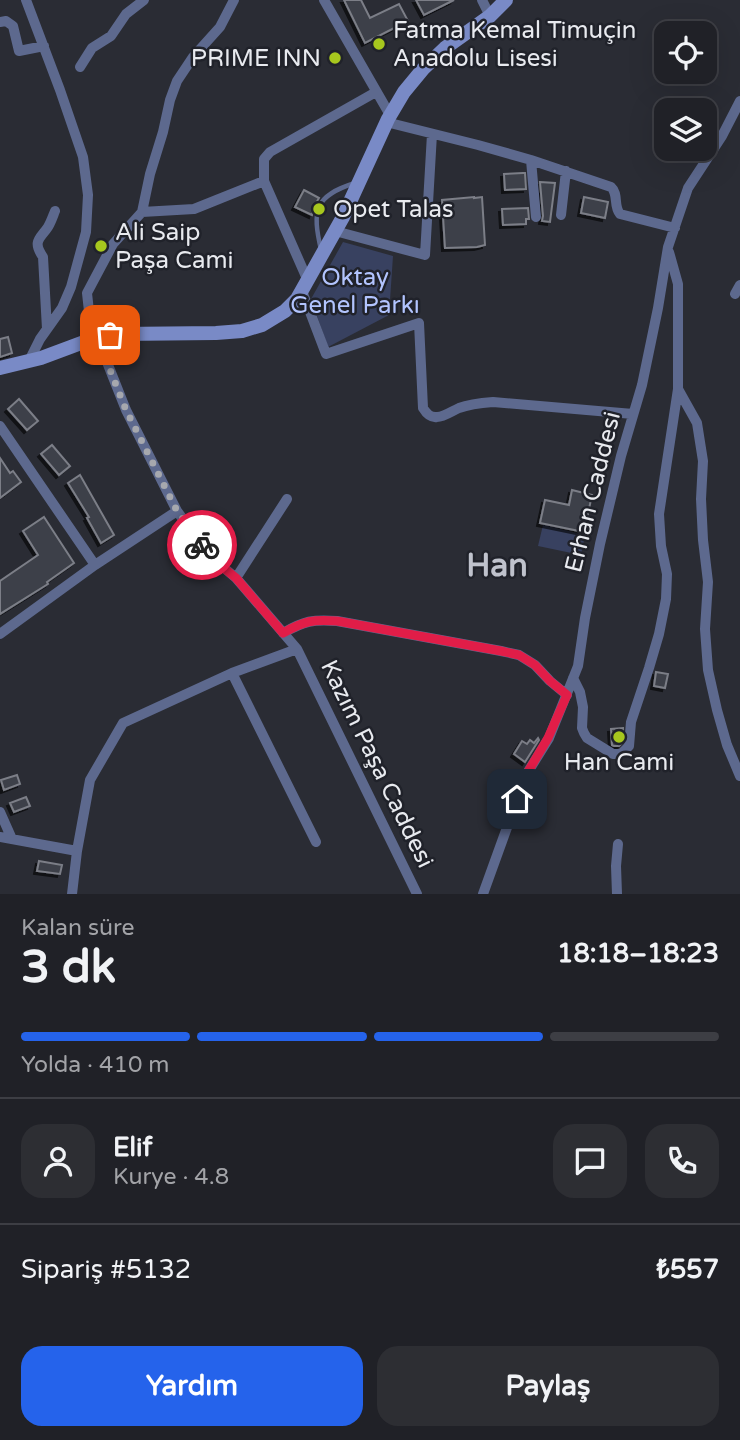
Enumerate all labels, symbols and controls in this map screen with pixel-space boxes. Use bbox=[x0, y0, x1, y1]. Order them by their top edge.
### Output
place label: Fatma Kemal Timuçin Anadolu Lisesi bbox=[393, 16, 636, 73]
map controls bbox=[654, 21, 717, 161]
button: locate bbox=[654, 21, 717, 84]
marker: Fatma Kemal Timuçin Anadolu Lisesi bbox=[371, 36, 387, 52]
place label: PRIME INN bbox=[191, 44, 321, 73]
marker: PRIME INN bbox=[327, 50, 343, 66]
button: layers bbox=[654, 98, 717, 161]
place label: Opet Talas bbox=[333, 195, 454, 224]
marker: Opet Talas bbox=[311, 201, 327, 217]
place label: Ali Saip Paşa Cami bbox=[115, 218, 233, 275]
marker: Ali Saip Paşa Cami bbox=[93, 238, 109, 254]
park label: Oktay Genel Parkı bbox=[290, 263, 420, 320]
pin bbox=[80, 305, 140, 365]
icon: bag bbox=[91, 316, 129, 354]
street label: Erhan Caddesi bbox=[559, 409, 627, 575]
courier bbox=[167, 510, 237, 580]
icon: bike bbox=[183, 526, 221, 564]
district label: Han bbox=[466, 547, 528, 585]
street label: Kazım Paşa Caddesi bbox=[314, 655, 440, 873]
marker: Han Cami bbox=[611, 729, 627, 745]
place label: Han Cami bbox=[564, 748, 674, 777]
pin bbox=[487, 769, 547, 829]
icon: home bbox=[498, 780, 536, 818]
text: Kalan süre bbox=[21, 914, 135, 942]
text: 18:18–18:23 bbox=[557, 938, 719, 969]
text: 3 dk bbox=[21, 940, 116, 995]
text: Yolda · 410 m bbox=[21, 1051, 170, 1079]
button: person bbox=[21, 1124, 95, 1198]
button: chat bbox=[553, 1124, 627, 1198]
button: phone bbox=[645, 1124, 719, 1198]
text: Elif bbox=[113, 1132, 152, 1163]
text: Kurye · 4.8 bbox=[113, 1163, 229, 1191]
text: Sipariş #5132 bbox=[21, 1254, 191, 1285]
text: ₺557 bbox=[656, 1254, 719, 1285]
button: Yardım bbox=[21, 1346, 363, 1426]
button: Paylaş bbox=[377, 1346, 719, 1426]

